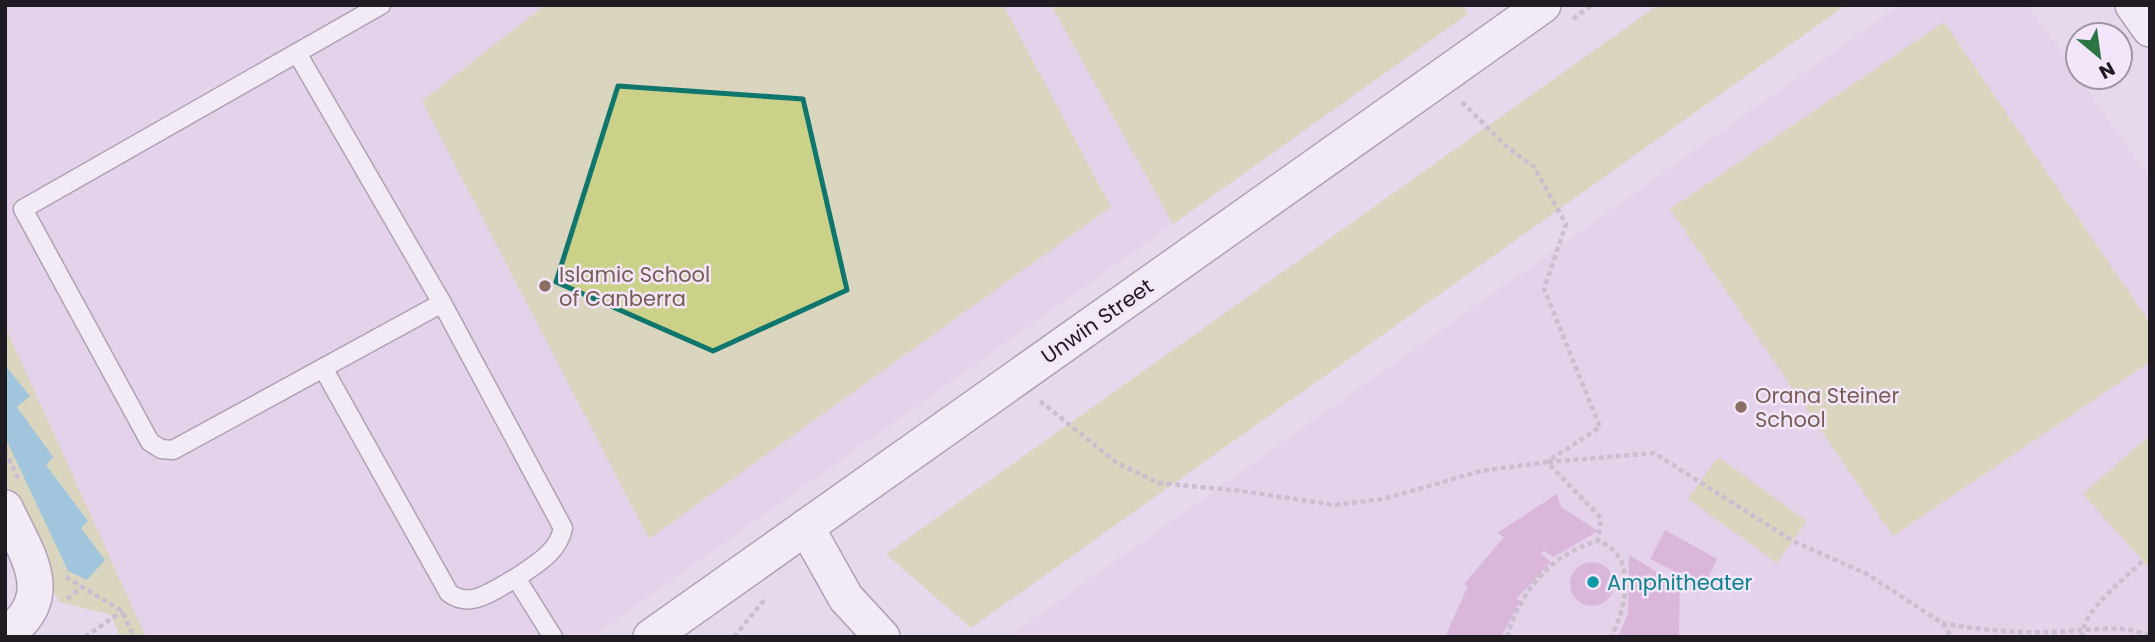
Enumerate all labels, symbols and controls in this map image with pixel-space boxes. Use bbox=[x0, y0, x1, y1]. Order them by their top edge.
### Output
north arrow bbox=[2064, 21, 2134, 91]
text: N bbox=[2094, 55, 2120, 86]
place label: Islamic School of Canberra bbox=[559, 260, 710, 313]
street label: Unwin Street bbox=[1035, 272, 1159, 370]
marker: Islamic School of Canberra bbox=[537, 278, 553, 294]
place label: Orana Steiner School bbox=[1755, 381, 1899, 434]
marker: Orana Steiner School bbox=[1733, 399, 1749, 415]
place label: Amphitheater bbox=[1607, 568, 1753, 597]
marker: Amphitheater bbox=[1585, 574, 1601, 590]

